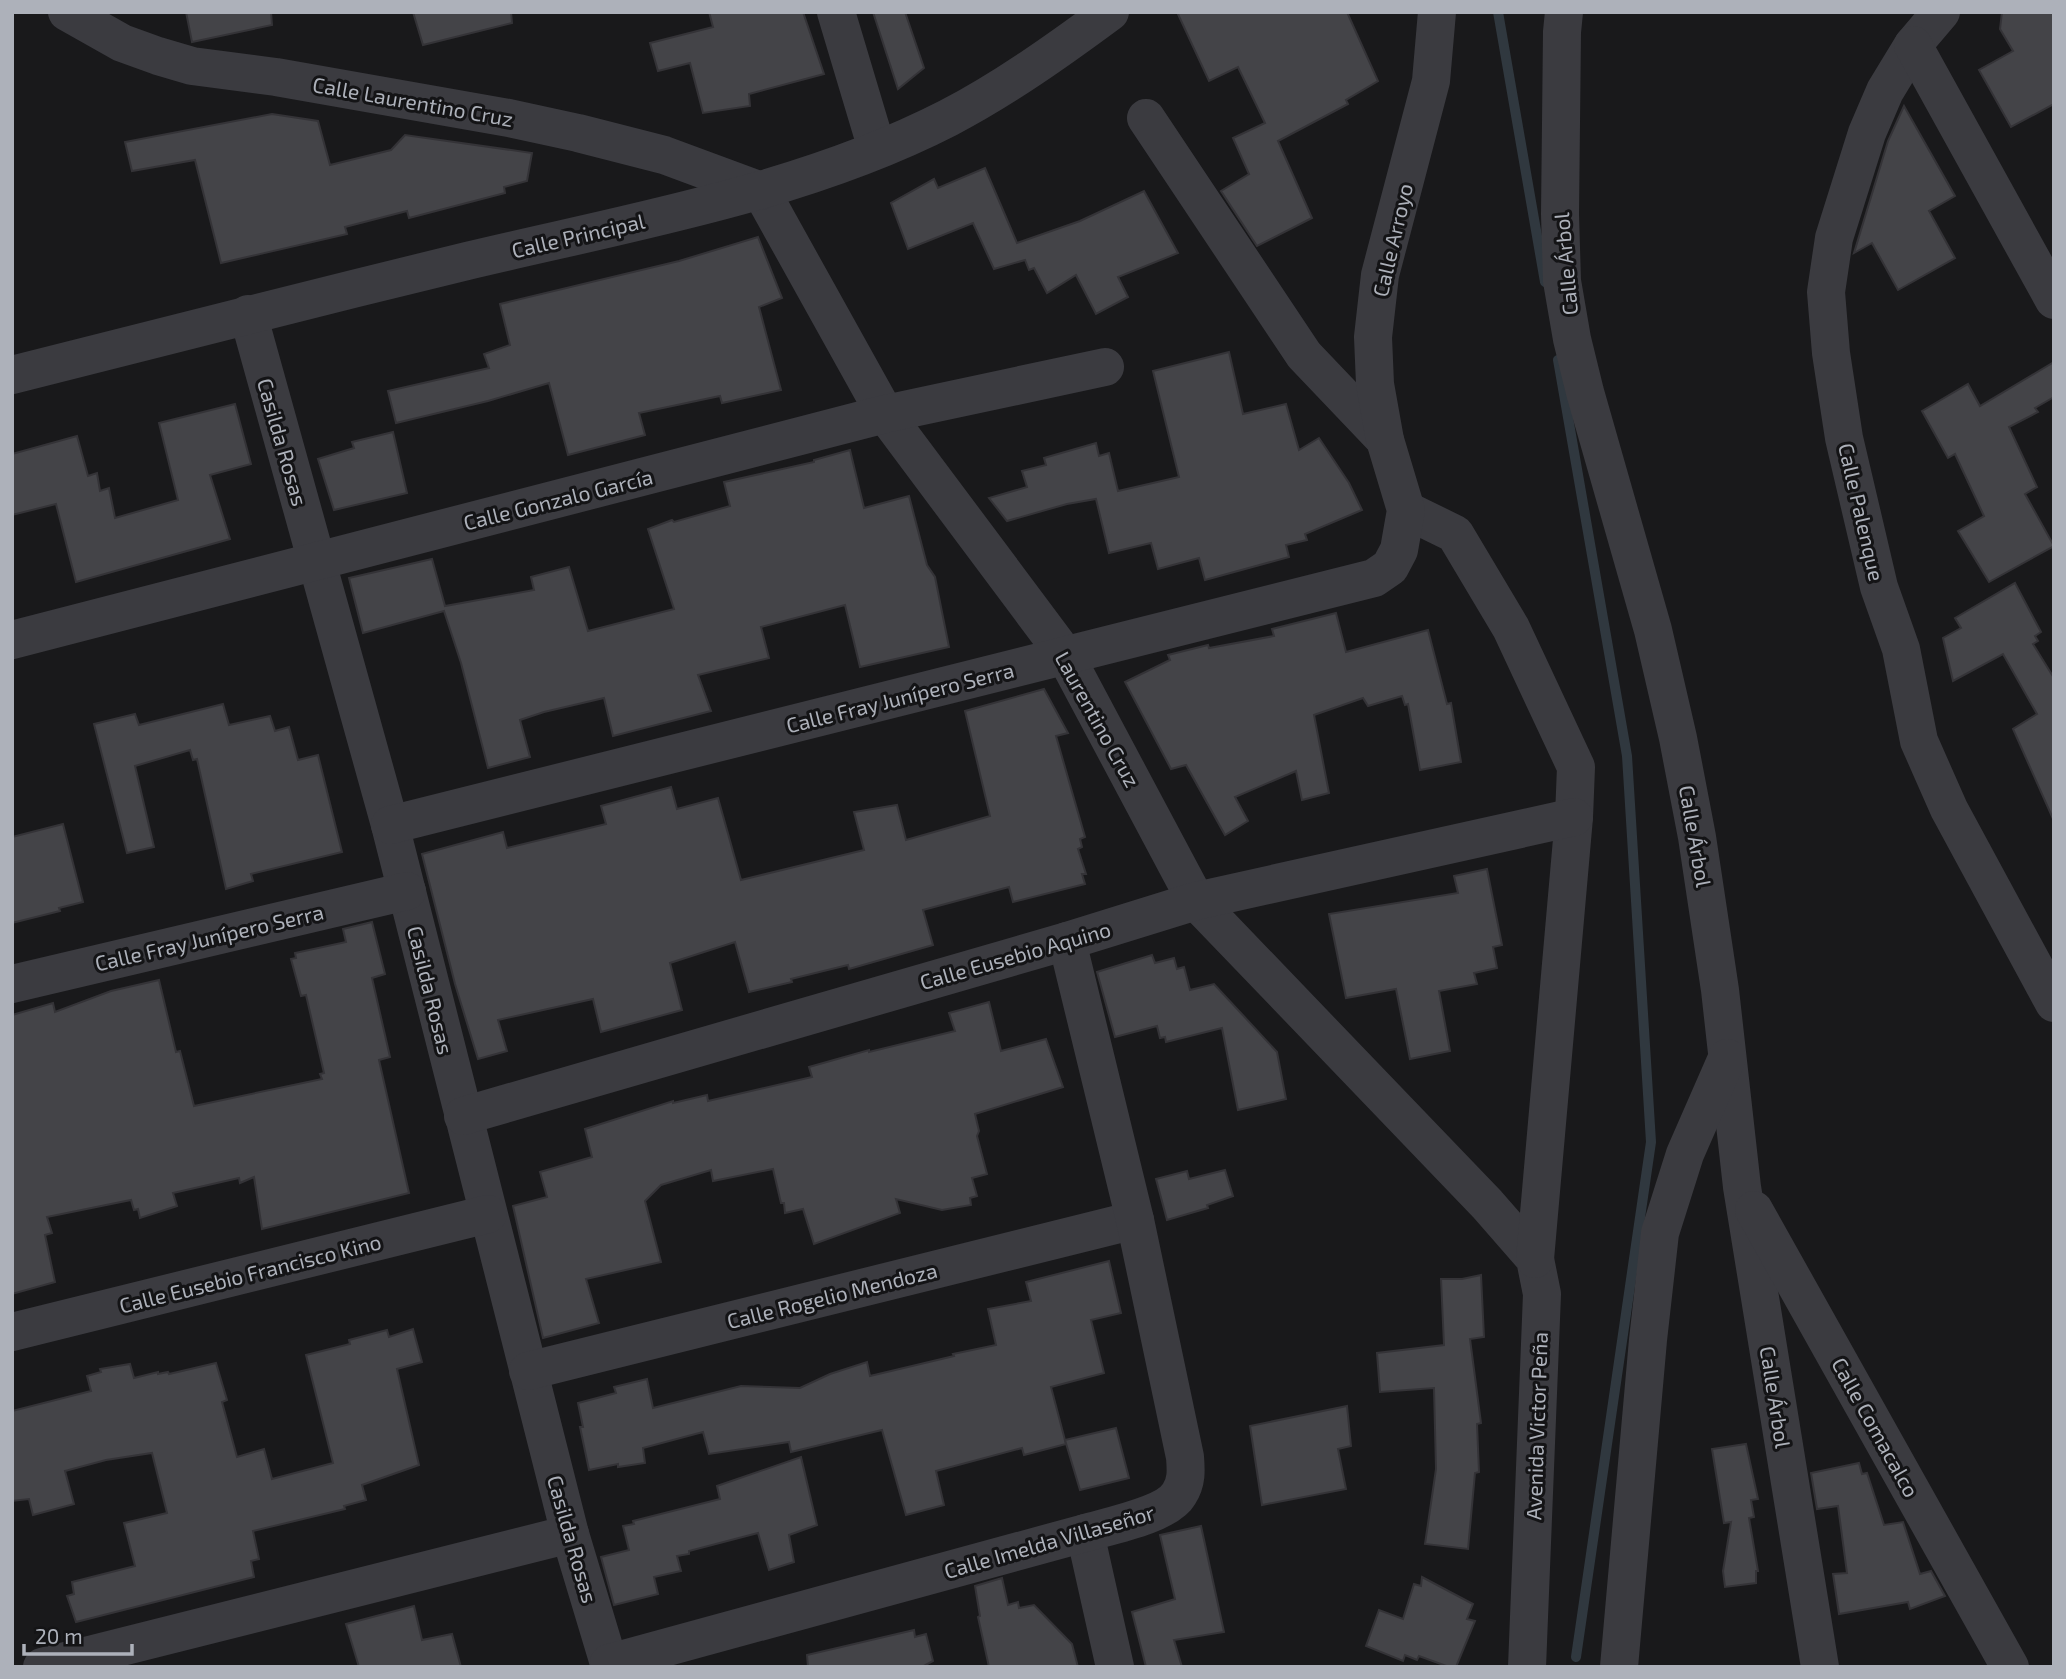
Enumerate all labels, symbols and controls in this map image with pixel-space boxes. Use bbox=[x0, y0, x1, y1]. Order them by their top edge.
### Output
street label: Calle Laurentino Cruz bbox=[311, 71, 515, 131]
street label: Calle Arroyo bbox=[1367, 181, 1417, 299]
street label: Calle Principal bbox=[509, 207, 648, 262]
street label: Calle Árbol bbox=[1548, 211, 1582, 316]
street label: Casilda Rosas bbox=[253, 375, 313, 509]
street label: Calle Palenque bbox=[1834, 441, 1890, 583]
street label: Calle Gonzalo García bbox=[461, 463, 655, 535]
street label: Laurentino Cruz bbox=[1050, 647, 1146, 791]
street label: Calle Fray Junípero Serra bbox=[783, 657, 1017, 737]
street label: Calle Árbol bbox=[1675, 783, 1717, 890]
street label: Calle Fray Junípero Serra bbox=[92, 899, 326, 975]
street label: Calle Eusebio Aquino bbox=[917, 916, 1113, 994]
street label: Casilda Rosas bbox=[403, 923, 459, 1057]
street label: Calle Eusebio Francisco Kino bbox=[116, 1228, 384, 1318]
street label: Calle Rogelio Mendoza bbox=[724, 1257, 940, 1333]
street label: Avenida Victor Peña bbox=[1520, 1332, 1552, 1520]
street label: Calle Árbol bbox=[1756, 1344, 1797, 1451]
street label: Calle Comacalco bbox=[1827, 1353, 1925, 1501]
street label: Casilda Rosas bbox=[543, 1472, 603, 1606]
street label: Calle Imelda Villaseñor bbox=[941, 1499, 1158, 1583]
scale bar bbox=[24, 1612, 133, 1656]
text: 20 m bbox=[35, 1623, 83, 1648]

